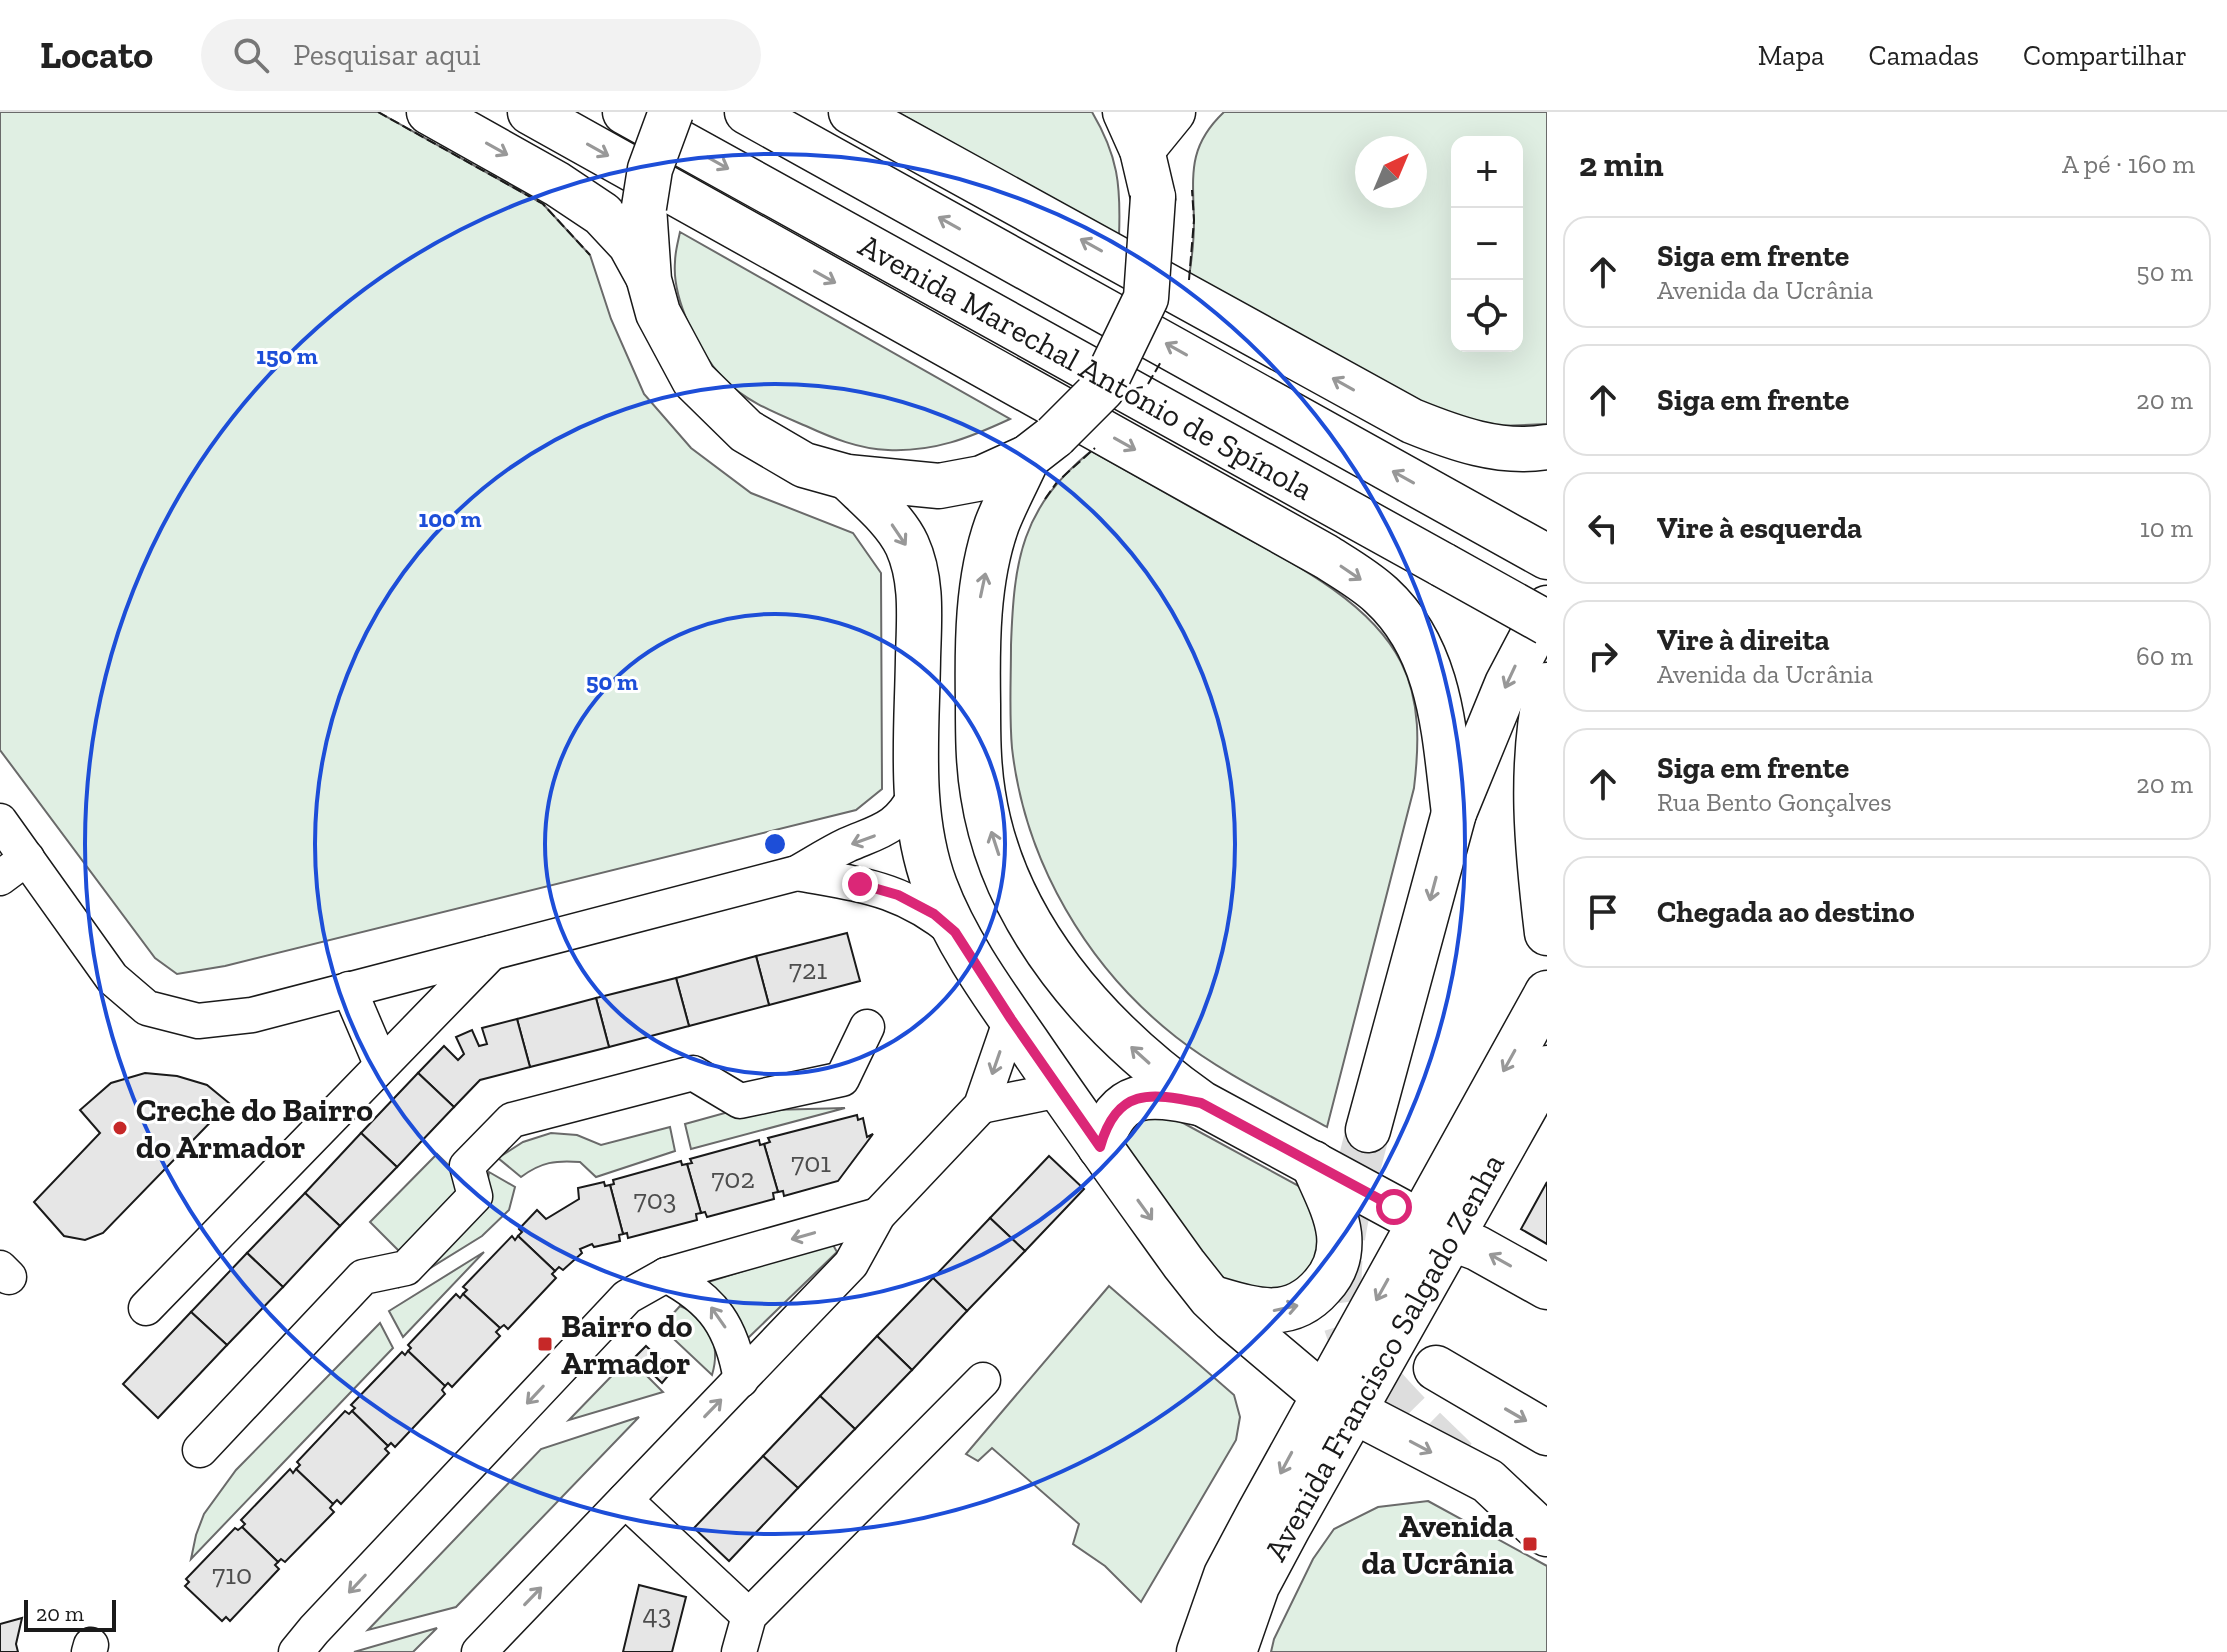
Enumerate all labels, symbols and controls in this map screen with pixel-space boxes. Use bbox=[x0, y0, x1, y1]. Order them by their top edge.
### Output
search box bbox=[201, 19, 761, 91]
text: Locato bbox=[40, 32, 153, 78]
icon: search bbox=[229, 33, 273, 77]
text: Pesquisar aqui bbox=[293, 37, 481, 73]
text: Mapa bbox=[1758, 39, 1825, 72]
text: Camadas bbox=[1869, 39, 1979, 72]
text: Compartilhar bbox=[2023, 39, 2187, 72]
north arrow bbox=[1355, 136, 1427, 208]
map controls bbox=[1451, 136, 1523, 352]
button: + bbox=[1451, 136, 1523, 208]
one-way arrow bbox=[485, 142, 508, 158]
one-way arrow bbox=[586, 142, 609, 158]
text: 2 min bbox=[1579, 144, 1664, 185]
text: A pé · 160 m bbox=[2062, 148, 2195, 180]
one-way arrow bbox=[705, 156, 729, 171]
button: − bbox=[1451, 208, 1523, 280]
one-way arrow bbox=[937, 215, 961, 230]
street label: Avenida Marechal António de Spínola bbox=[852, 226, 1320, 508]
one-way arrow bbox=[1080, 236, 1103, 252]
text: Siga em frente bbox=[1657, 238, 1849, 274]
icon: ahead bbox=[1581, 250, 1625, 294]
text: 50 m bbox=[2136, 256, 2193, 288]
one-way arrow bbox=[813, 269, 836, 285]
text: Avenida da Ucrânia bbox=[1657, 274, 1873, 306]
button: locate bbox=[1451, 280, 1523, 352]
text: 150 m bbox=[256, 341, 318, 370]
one-way arrow bbox=[1165, 341, 1188, 357]
one-way arrow bbox=[1332, 376, 1355, 392]
icon: ahead bbox=[1581, 378, 1625, 422]
text: Siga em frente bbox=[1657, 382, 1849, 418]
text: 20 m bbox=[2136, 384, 2193, 416]
one-way arrow bbox=[1113, 437, 1137, 453]
one-way arrow bbox=[1391, 469, 1415, 484]
text: 100 m bbox=[419, 504, 481, 533]
icon: left bbox=[1581, 506, 1625, 550]
text: Vire à esquerda bbox=[1657, 510, 1862, 546]
text: 10 m bbox=[2140, 512, 2193, 544]
one-way arrow bbox=[891, 523, 907, 545]
one-way arrow bbox=[1340, 565, 1362, 581]
one-way arrow bbox=[977, 573, 992, 599]
text: Vire à direita bbox=[1657, 622, 1830, 658]
icon: right bbox=[1581, 634, 1625, 678]
text: 60 m bbox=[2136, 640, 2193, 672]
text: Avenida da Ucrânia bbox=[1657, 658, 1873, 690]
one-way arrow bbox=[1502, 665, 1517, 689]
text: 50 m bbox=[586, 667, 638, 696]
text: Siga em frente bbox=[1657, 750, 1849, 786]
icon: ahead bbox=[1581, 762, 1625, 806]
text: 20 m bbox=[2136, 768, 2193, 800]
text: Rua Bento Gonçalves bbox=[1657, 786, 1892, 818]
centre of rings bbox=[761, 830, 789, 858]
one-way arrow bbox=[987, 831, 1002, 856]
one-way arrow bbox=[851, 834, 875, 848]
route end bbox=[842, 866, 878, 902]
one-way arrow bbox=[1425, 875, 1440, 901]
icon: arrive bbox=[1581, 890, 1625, 934]
text: Chegada ao destino bbox=[1657, 894, 1915, 930]
house number: 721 bbox=[789, 953, 827, 986]
one-way arrow bbox=[1130, 1047, 1150, 1065]
one-way arrow bbox=[1501, 1049, 1517, 1072]
one-way arrow bbox=[988, 1050, 1003, 1075]
place label: Creche do Bairro do Armador bbox=[136, 1091, 373, 1166]
marker: Creche do Bairro do Armador bbox=[111, 1119, 129, 1137]
house number: 701 bbox=[791, 1146, 831, 1179]
street label: Avenida Francisco Salgado Zenha bbox=[1256, 1147, 1512, 1567]
house number: 702 bbox=[711, 1162, 755, 1195]
house number: 703 bbox=[633, 1183, 677, 1216]
route start bbox=[1376, 1189, 1412, 1225]
one-way arrow bbox=[1136, 1199, 1153, 1220]
one-way arrow bbox=[790, 1229, 816, 1244]
one-way arrow bbox=[1488, 1252, 1512, 1267]
one-way arrow bbox=[1374, 1277, 1389, 1301]
one-way arrow bbox=[1273, 1300, 1298, 1315]
one-way arrow bbox=[710, 1306, 726, 1328]
place label: Bairro do Armador bbox=[561, 1307, 693, 1382]
marker: Bairro do Armador bbox=[536, 1335, 554, 1353]
one-way arrow bbox=[526, 1385, 545, 1405]
one-way arrow bbox=[704, 1398, 723, 1418]
one-way arrow bbox=[1504, 1407, 1527, 1423]
one-way arrow bbox=[1409, 1439, 1433, 1455]
one-way arrow bbox=[1277, 1451, 1293, 1475]
place label: Avenida da Ucrânia bbox=[1362, 1507, 1514, 1582]
marker: Avenida da Ucrânia bbox=[1521, 1535, 1539, 1553]
house number: 710 bbox=[212, 1558, 252, 1591]
one-way arrow bbox=[347, 1574, 366, 1594]
one-way arrow bbox=[524, 1586, 543, 1606]
scale bar bbox=[24, 1596, 116, 1632]
house number: 43 bbox=[643, 1598, 671, 1631]
text: 20 m bbox=[36, 1600, 84, 1627]

